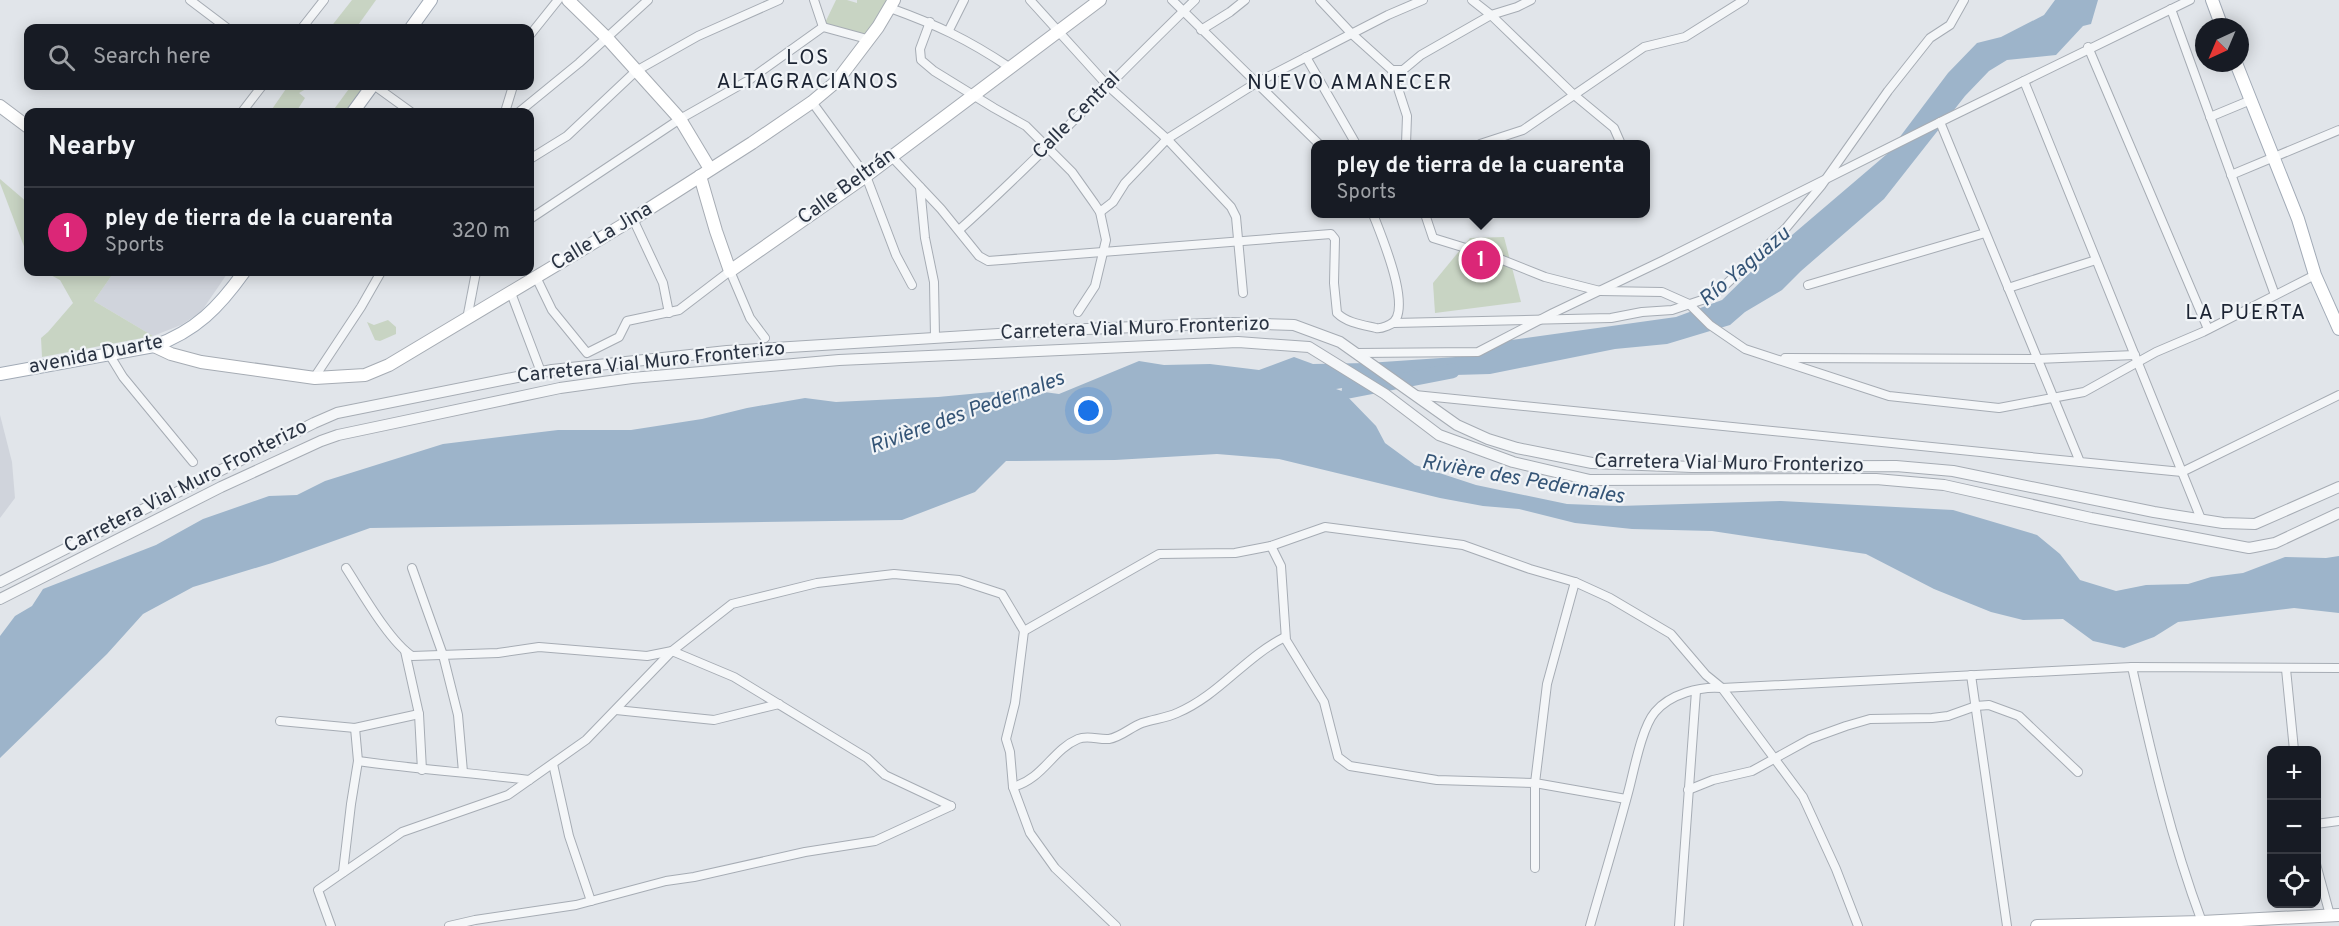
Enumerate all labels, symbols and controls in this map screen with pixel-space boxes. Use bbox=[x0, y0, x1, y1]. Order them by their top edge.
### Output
north arrow bbox=[2195, 18, 2249, 72]
search box bbox=[24, 24, 534, 90]
icon: search bbox=[45, 41, 78, 74]
text: Search here bbox=[93, 44, 211, 71]
district label: LOS ALTAGRACIANOS bbox=[716, 45, 900, 96]
street label: Calle Central bbox=[1027, 66, 1127, 166]
district label: NUEVO AMANECER bbox=[1247, 70, 1453, 97]
text: Nearby bbox=[48, 131, 136, 164]
popup bbox=[1311, 140, 1650, 218]
street label: Calle Beltrán bbox=[793, 143, 901, 231]
text: pley de tierra de la cuarenta bbox=[1337, 153, 1624, 180]
text: Sports bbox=[1337, 180, 1396, 206]
street label: Calle La Jina bbox=[547, 197, 657, 277]
text: pley de tierra de la cuarenta bbox=[105, 206, 393, 233]
text: 1 bbox=[64, 219, 72, 245]
text: 320 m bbox=[452, 219, 510, 245]
water label: Río Yaguazu bbox=[1694, 221, 1797, 313]
text: Sports bbox=[105, 233, 165, 259]
pin: 1 bbox=[1462, 238, 1500, 282]
district label: LA PUERTA bbox=[2185, 300, 2307, 327]
street label: Carretera Vial Muro Fronterizo bbox=[1000, 311, 1270, 347]
street label: avenida Duarte bbox=[27, 329, 165, 381]
street label: Carretera Vial Muro Fronterizo bbox=[516, 336, 786, 390]
water label: Rivière des Pedernales bbox=[866, 365, 1069, 461]
your location bbox=[1074, 396, 1103, 425]
street label: Carretera Vial Muro Fronterizo bbox=[60, 414, 312, 560]
water label: Rivière des Pedernales bbox=[1420, 449, 1627, 511]
street label: Carretera Vial Muro Fronterizo bbox=[1594, 449, 1864, 479]
map controls bbox=[2267, 746, 2321, 908]
button: + bbox=[2267, 746, 2321, 800]
button: − bbox=[2267, 800, 2321, 854]
button: locate bbox=[2267, 854, 2321, 908]

